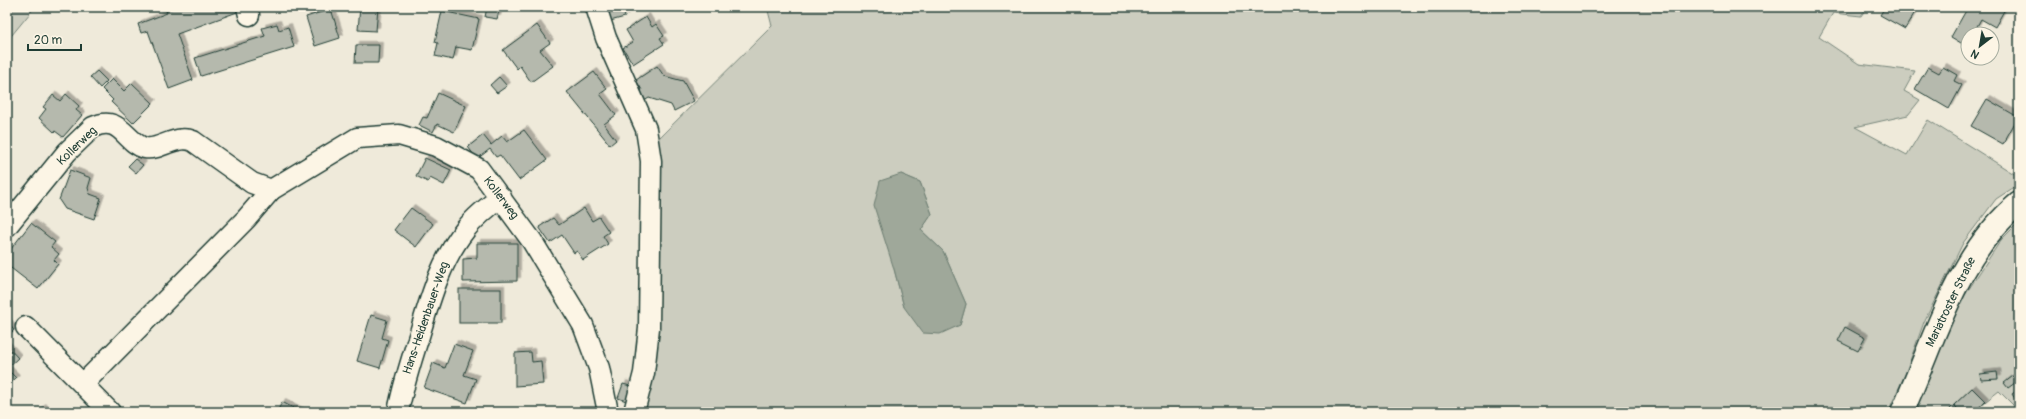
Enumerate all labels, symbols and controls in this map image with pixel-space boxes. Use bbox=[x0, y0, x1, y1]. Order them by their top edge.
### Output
scale bar bbox=[28, 26, 81, 52]
north arrow bbox=[1960, 26, 2000, 66]
text: 20 m bbox=[34, 33, 63, 48]
text: N bbox=[1968, 46, 1982, 62]
street label: Kollerweg bbox=[54, 123, 100, 169]
street label: Kollerweg bbox=[480, 174, 522, 222]
street label: Mariatroster Straße bbox=[1923, 254, 1979, 349]
street label: Hans-Heidenbauer-Weg bbox=[400, 260, 452, 376]

